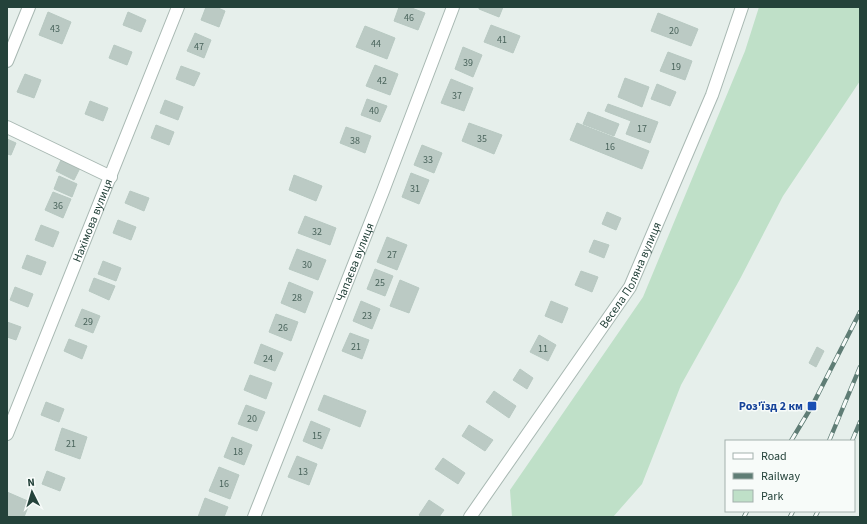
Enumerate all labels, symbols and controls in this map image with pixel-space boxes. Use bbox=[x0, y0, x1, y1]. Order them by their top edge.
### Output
house number: 46 bbox=[404, 11, 414, 25]
house number: 43 bbox=[50, 22, 60, 36]
house number: 20 bbox=[669, 24, 679, 38]
house number: 41 bbox=[497, 33, 507, 47]
house number: 44 bbox=[371, 37, 381, 51]
house number: 47 bbox=[194, 40, 204, 54]
house number: 39 bbox=[463, 56, 473, 70]
house number: 19 bbox=[671, 60, 681, 74]
house number: 42 bbox=[377, 74, 387, 88]
house number: 37 bbox=[452, 89, 462, 103]
house number: 40 bbox=[369, 104, 379, 118]
house number: 17 bbox=[637, 122, 647, 136]
house number: 35 bbox=[477, 132, 487, 146]
house number: 38 bbox=[350, 134, 360, 148]
house number: 16 bbox=[605, 140, 615, 154]
house number: 33 bbox=[423, 153, 433, 167]
street label: Нахімова вулиця bbox=[69, 176, 117, 265]
house number: 31 bbox=[410, 182, 420, 196]
house number: 36 bbox=[53, 199, 63, 213]
street label: Весела Поляна вулиця bbox=[596, 219, 666, 332]
street label: Чапаєва вулиця bbox=[332, 220, 379, 304]
house number: 32 bbox=[312, 225, 322, 239]
house number: 27 bbox=[387, 248, 397, 262]
house number: 30 bbox=[302, 258, 312, 272]
house number: 25 bbox=[375, 276, 385, 290]
house number: 28 bbox=[292, 291, 302, 305]
house number: 23 bbox=[362, 309, 372, 323]
house number: 29 bbox=[83, 315, 93, 329]
house number: 26 bbox=[278, 321, 288, 335]
house number: 21 bbox=[351, 340, 361, 354]
house number: 11 bbox=[538, 342, 548, 356]
house number: 24 bbox=[263, 352, 273, 366]
place label: Роз'їзд 2 км bbox=[739, 398, 803, 415]
marker: Роз'їзд 2 км bbox=[806, 400, 818, 412]
house number: 20 bbox=[247, 412, 257, 426]
house number: 15 bbox=[312, 429, 322, 443]
house number: 21 bbox=[66, 437, 76, 451]
legend bbox=[725, 440, 855, 512]
house number: 18 bbox=[233, 445, 243, 459]
text: Road bbox=[761, 448, 787, 465]
house number: 13 bbox=[298, 465, 308, 479]
text: Railway bbox=[761, 468, 800, 485]
north arrow bbox=[12, 472, 52, 512]
text: N bbox=[27, 475, 35, 490]
house number: 16 bbox=[219, 477, 229, 491]
text: Park bbox=[761, 488, 783, 505]

